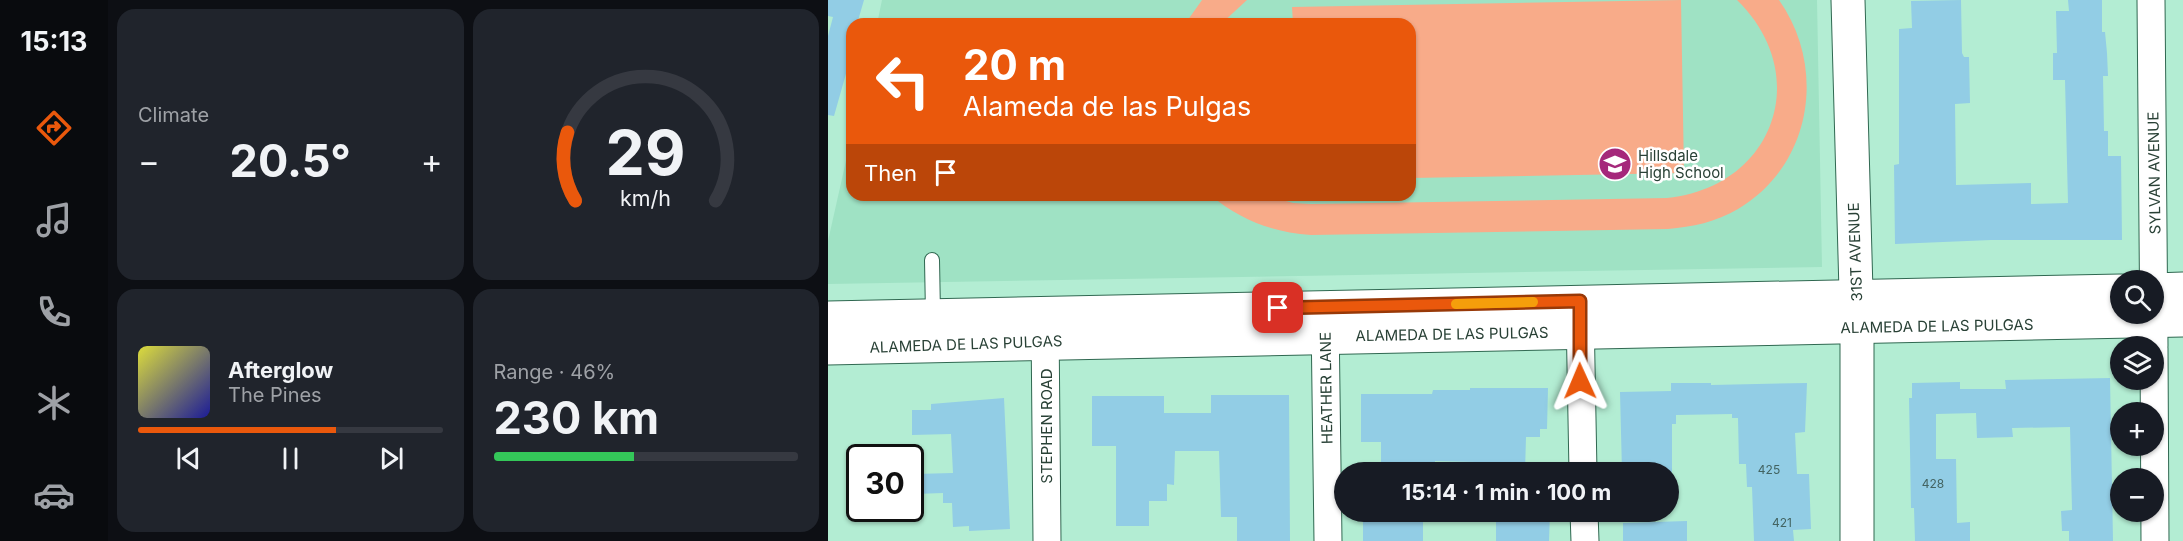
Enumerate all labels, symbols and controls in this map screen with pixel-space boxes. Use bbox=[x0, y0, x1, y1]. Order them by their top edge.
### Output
text: 15:13 bbox=[21, 25, 88, 58]
text: 20 m bbox=[963, 39, 1066, 90]
icon: left bbox=[864, 42, 942, 120]
text: Alameda de las Pulgas bbox=[963, 90, 1251, 123]
text: Climate bbox=[138, 103, 209, 127]
icon: directions bbox=[33, 107, 75, 149]
street label: SYLVAN AVENUE bbox=[2143, 112, 2165, 234]
text: 29 bbox=[606, 115, 686, 190]
text: 20.5° bbox=[230, 133, 351, 188]
text: − bbox=[138, 141, 160, 181]
text: + bbox=[421, 141, 443, 181]
school or university icon: Hillsdale High School bbox=[1597, 146, 1633, 182]
place label: Hillsdale High School bbox=[1638, 146, 1724, 182]
icon: arrive bbox=[929, 156, 962, 189]
text: Then bbox=[864, 160, 917, 186]
text: km/h bbox=[620, 186, 671, 212]
icon: music bbox=[33, 199, 75, 241]
street label: 31ST AVENUE bbox=[1844, 202, 1866, 302]
map controls bbox=[2110, 270, 2164, 522]
button: search bbox=[2110, 270, 2164, 324]
pin bbox=[1252, 282, 1303, 333]
icon: phone bbox=[33, 291, 75, 333]
icon: arrive bbox=[1261, 291, 1294, 324]
street label: ALAMEDA DE LAS PULGAS bbox=[1840, 315, 2034, 337]
street label: ALAMEDA DE LAS PULGAS bbox=[1355, 323, 1549, 345]
street label: ALAMEDA DE LAS PULGAS bbox=[869, 331, 1063, 357]
street label: HEATHER LANE bbox=[1316, 332, 1336, 444]
button: layers bbox=[2110, 336, 2164, 390]
position arrow bbox=[1548, 349, 1612, 413]
text: Afterglow bbox=[228, 357, 333, 383]
text: Range · 46% bbox=[494, 360, 615, 384]
street label: STEPHEN ROAD bbox=[1037, 368, 1056, 484]
icon: climate bbox=[33, 382, 75, 424]
text: The Pines bbox=[228, 383, 322, 407]
text: 230 km bbox=[494, 390, 659, 445]
button: + bbox=[2110, 402, 2164, 456]
icon: previous bbox=[172, 442, 205, 475]
icon: pause bbox=[274, 442, 307, 475]
icon: next bbox=[375, 442, 408, 475]
speed limit sign: 30 bbox=[846, 444, 924, 522]
house number: 425 bbox=[1758, 462, 1780, 477]
button: − bbox=[2110, 468, 2164, 522]
icon: car bbox=[33, 474, 75, 516]
house number: 428 bbox=[1922, 476, 1944, 491]
text: 15:14 · 1 min · 100 m bbox=[1402, 479, 1611, 505]
house number: 421 bbox=[1772, 515, 1792, 530]

